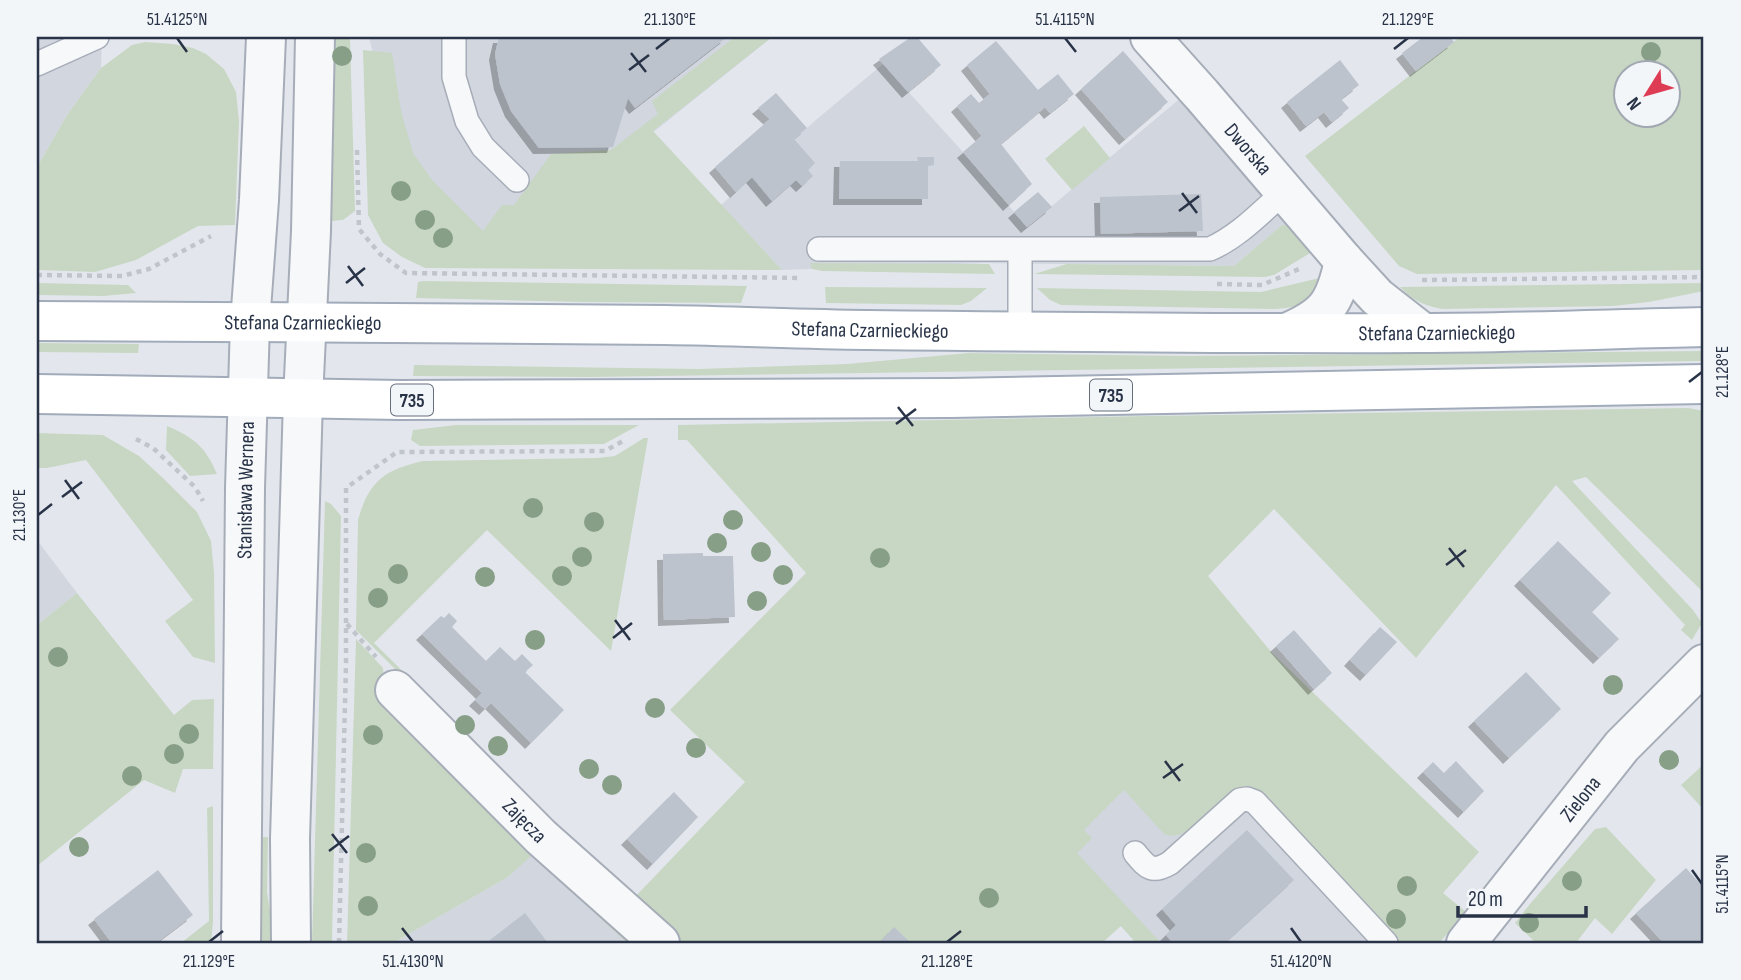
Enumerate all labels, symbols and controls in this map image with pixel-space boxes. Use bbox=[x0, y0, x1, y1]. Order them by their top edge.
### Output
text: 51.4125°N bbox=[147, 9, 207, 30]
text: 21.130°E bbox=[644, 9, 696, 30]
text: 51.4115°N bbox=[1035, 9, 1095, 30]
text: 21.129°E bbox=[1382, 9, 1434, 30]
north arrow bbox=[1612, 60, 1682, 130]
text: N bbox=[1622, 92, 1647, 114]
street label: Dworska bbox=[1219, 118, 1277, 180]
street label: Stefana Czarnieckiego bbox=[224, 310, 382, 336]
street label: Stefana Czarnieckiego bbox=[791, 316, 949, 344]
street label: Stefana Czarnieckiego bbox=[1358, 320, 1516, 346]
text: 21.128°E bbox=[1712, 346, 1733, 398]
road number: 735 bbox=[1090, 380, 1132, 410]
road number: 735 bbox=[391, 384, 433, 416]
street label: Stanisława Wernera bbox=[232, 421, 260, 559]
text: 21.130°E bbox=[9, 489, 30, 541]
street label: Zielona bbox=[1555, 771, 1606, 827]
street label: Zajęcza bbox=[497, 793, 552, 848]
text: 51.4115°N bbox=[1712, 854, 1733, 914]
scale bar bbox=[1458, 875, 1585, 919]
text: 20 m bbox=[1468, 887, 1503, 912]
text: 21.129°E bbox=[183, 951, 235, 972]
text: 51.4130°N bbox=[382, 951, 444, 972]
text: 21.128°E bbox=[921, 951, 973, 972]
text: 51.4120°N bbox=[1270, 951, 1332, 972]

